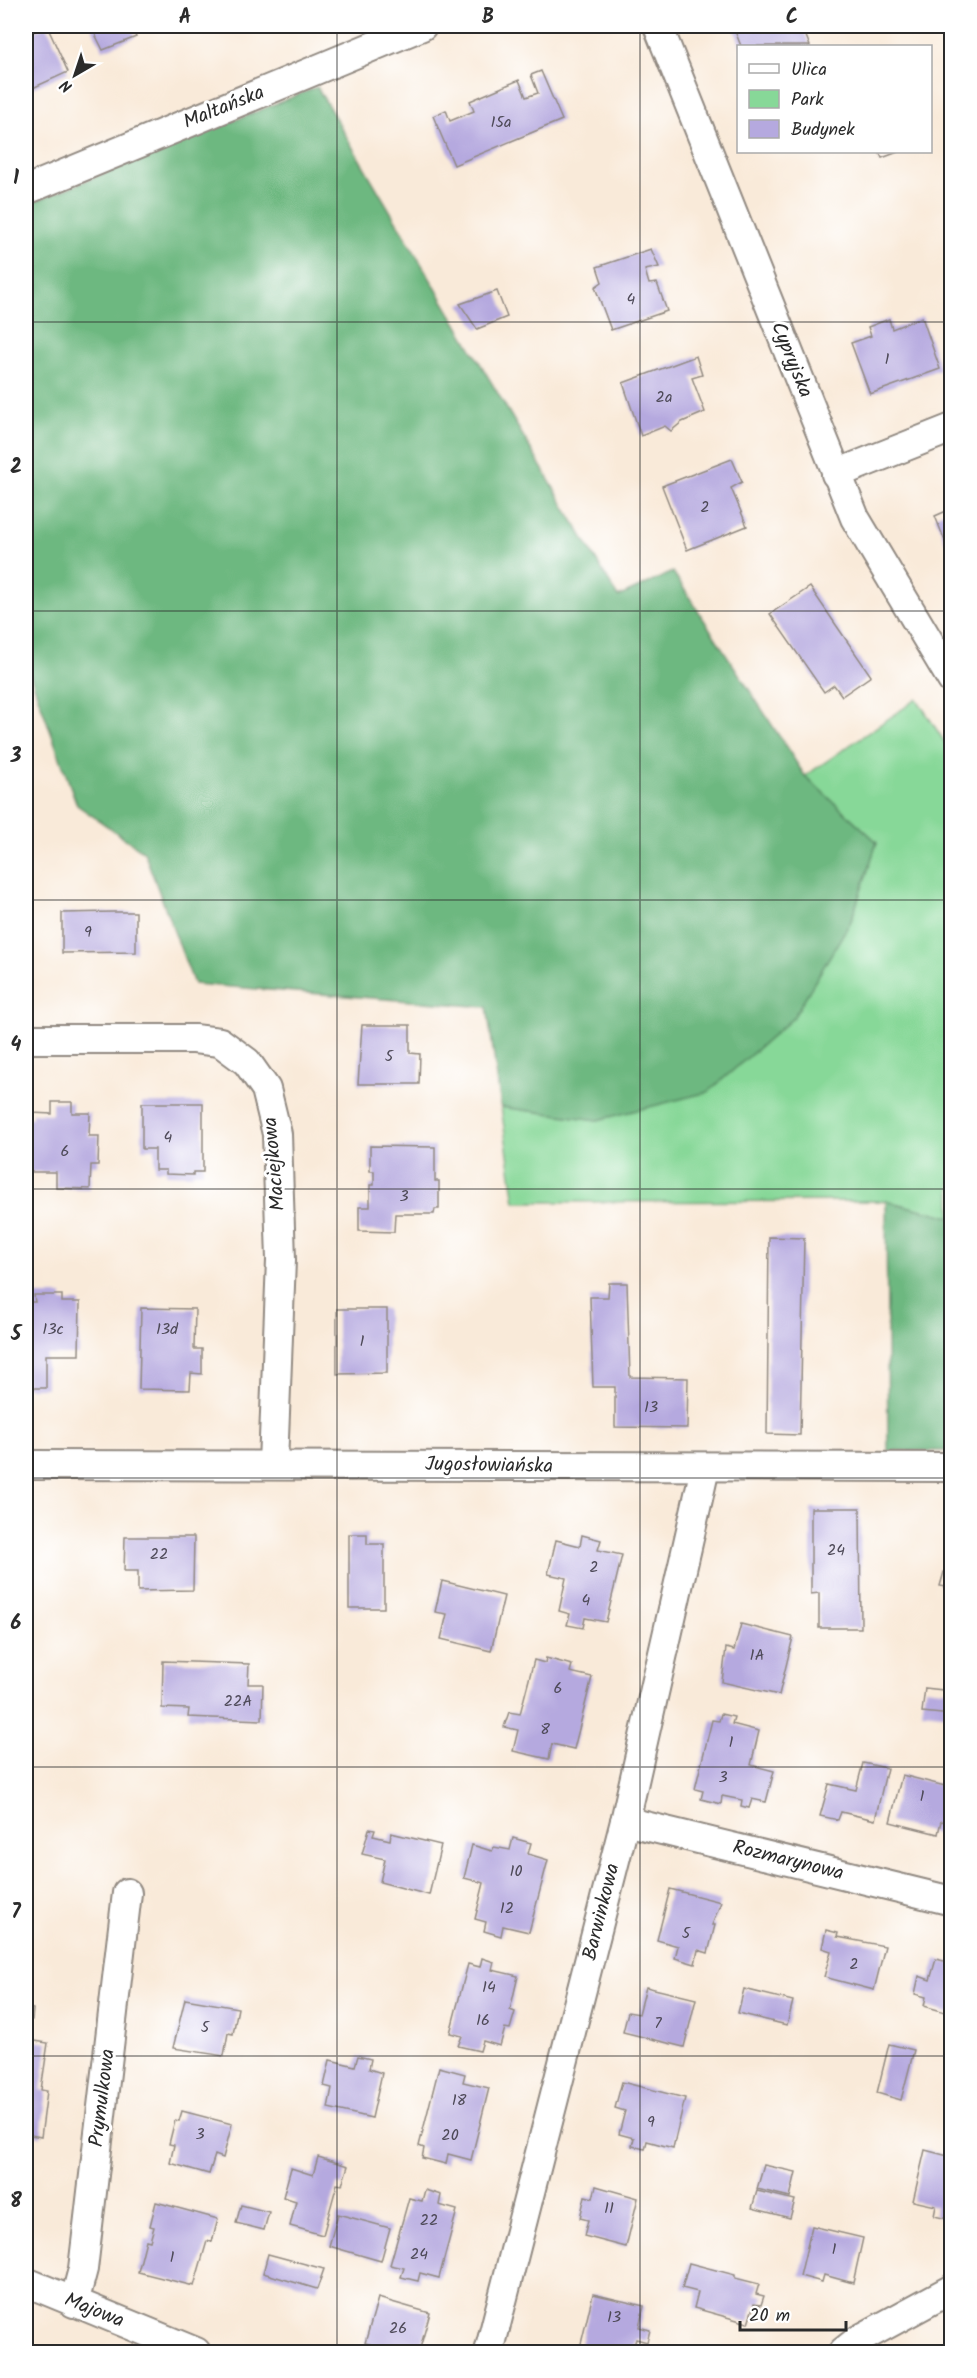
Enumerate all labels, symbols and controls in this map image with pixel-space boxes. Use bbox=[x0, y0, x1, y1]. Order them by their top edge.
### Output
text: A bbox=[179, 2, 191, 34]
text: B bbox=[482, 2, 494, 34]
text: C bbox=[786, 2, 798, 34]
north arrow bbox=[45, 45, 105, 105]
legend bbox=[737, 45, 932, 153]
text: Ulica bbox=[791, 56, 827, 85]
text: N bbox=[55, 73, 78, 98]
street label: Maltańska bbox=[179, 77, 269, 139]
text: Park bbox=[791, 86, 824, 115]
house number: 15a bbox=[490, 110, 512, 135]
text: Budynek bbox=[791, 116, 855, 145]
text: 1 bbox=[13, 163, 19, 195]
house number: 4 bbox=[627, 287, 636, 312]
street label: Cypryjska bbox=[761, 317, 821, 403]
house number: 1 bbox=[884, 347, 890, 372]
house number: 2a bbox=[656, 385, 672, 410]
text: 2 bbox=[10, 452, 22, 484]
house number: 2 bbox=[700, 495, 710, 520]
text: 3 bbox=[10, 741, 22, 773]
house number: 9 bbox=[84, 920, 92, 945]
text: 4 bbox=[11, 1030, 22, 1062]
house number: 5 bbox=[385, 1044, 395, 1069]
street label: Maciejkowa bbox=[255, 1116, 295, 1212]
house number: 4 bbox=[164, 1125, 173, 1150]
house number: 6 bbox=[61, 1139, 69, 1164]
house number: 3 bbox=[399, 1184, 409, 1209]
house number: 13c bbox=[42, 1317, 64, 1342]
house number: 13d bbox=[156, 1317, 179, 1342]
text: 5 bbox=[10, 1319, 23, 1351]
house number: 1 bbox=[359, 1329, 365, 1354]
house number: 13 bbox=[644, 1395, 658, 1420]
street label: Jugosłowiańska bbox=[425, 1449, 553, 1483]
house number: 24 bbox=[827, 1538, 845, 1563]
house number: 22 bbox=[150, 1542, 168, 1567]
house number: 2 bbox=[589, 1555, 599, 1580]
house number: 4 bbox=[582, 1588, 591, 1613]
text: 6 bbox=[11, 1608, 22, 1640]
house number: 1A bbox=[750, 1643, 765, 1668]
house number: 6 bbox=[554, 1676, 562, 1701]
house number: 22A bbox=[224, 1689, 252, 1714]
house number: 8 bbox=[540, 1717, 550, 1742]
house number: 1 bbox=[728, 1730, 734, 1755]
house number: 3 bbox=[718, 1765, 728, 1790]
house number: 1 bbox=[919, 1784, 925, 1809]
street label: Rozmarynowa bbox=[729, 1832, 847, 1890]
house number: 10 bbox=[509, 1859, 523, 1884]
street label: Barwinkowa bbox=[575, 1860, 629, 1964]
house number: 12 bbox=[500, 1896, 514, 1921]
text: 7 bbox=[11, 1897, 21, 1929]
house number: 5 bbox=[682, 1921, 692, 1946]
house number: 2 bbox=[849, 1952, 859, 1977]
house number: 14 bbox=[482, 1975, 496, 2000]
house number: 16 bbox=[476, 2008, 490, 2033]
house number: 7 bbox=[654, 2011, 662, 2036]
house number: 5 bbox=[201, 2015, 211, 2040]
street label: Prymulkowa bbox=[81, 2047, 125, 2149]
house number: 18 bbox=[452, 2088, 467, 2113]
house number: 9 bbox=[647, 2110, 655, 2135]
house number: 3 bbox=[195, 2122, 205, 2147]
house number: 20 bbox=[441, 2123, 459, 2148]
text: 8 bbox=[10, 2186, 22, 2218]
house number: 11 bbox=[604, 2196, 614, 2221]
house number: 22 bbox=[420, 2208, 438, 2233]
house number: 1 bbox=[831, 2237, 837, 2262]
house number: 24 bbox=[410, 2242, 428, 2267]
house number: 1 bbox=[169, 2245, 175, 2270]
street label: Majowa bbox=[59, 2285, 129, 2337]
scale bar bbox=[740, 2294, 846, 2332]
text: 20 m bbox=[749, 2302, 790, 2331]
house number: 13 bbox=[607, 2305, 621, 2330]
house number: 26 bbox=[389, 2316, 407, 2341]

